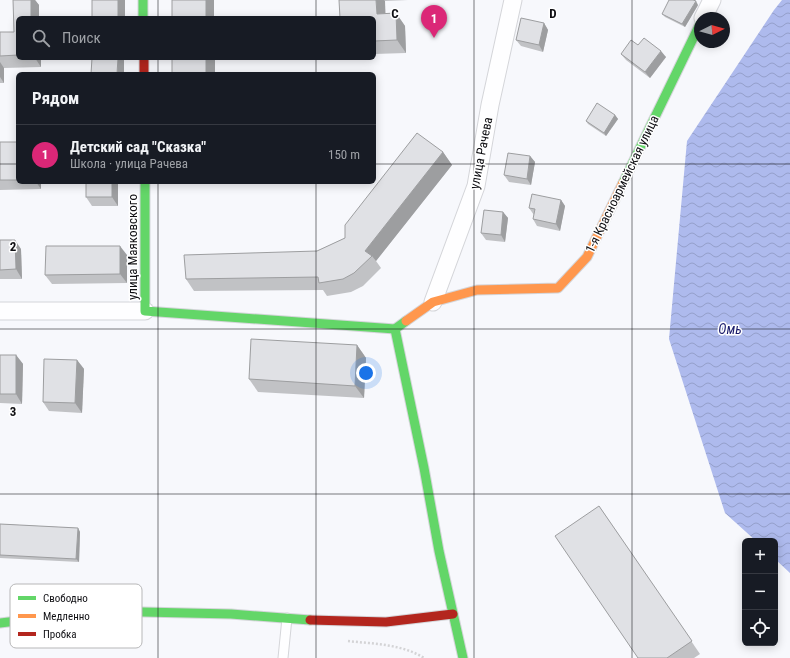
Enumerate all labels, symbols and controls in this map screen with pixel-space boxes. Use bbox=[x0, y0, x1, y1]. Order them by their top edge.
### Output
pin: 1 bbox=[421, 5, 447, 38]
text: C bbox=[391, 6, 399, 21]
text: D bbox=[549, 6, 557, 21]
north arrow bbox=[694, 12, 730, 48]
search box bbox=[16, 16, 376, 60]
icon: search bbox=[30, 27, 52, 49]
text: Поиск bbox=[62, 29, 101, 47]
text: Рядом bbox=[32, 88, 79, 108]
street label: 1-я Красноармейская улица bbox=[582, 113, 662, 255]
street label: улица Рачева bbox=[467, 116, 495, 190]
text: Детский сад "Сказка" bbox=[70, 138, 206, 156]
text: 1 bbox=[42, 147, 48, 162]
text: 150 m bbox=[328, 147, 360, 162]
text: Школа · улица Рачева bbox=[70, 156, 188, 171]
street label: улица Маяковского bbox=[125, 194, 140, 300]
text: 2 bbox=[10, 239, 17, 254]
water label: Омь bbox=[718, 321, 742, 337]
your location bbox=[356, 363, 376, 383]
text: 3 bbox=[10, 404, 16, 419]
map controls bbox=[742, 538, 778, 646]
button: + bbox=[742, 538, 778, 574]
button: − bbox=[742, 574, 778, 610]
legend bbox=[10, 584, 142, 648]
text: Свободно bbox=[43, 592, 88, 605]
text: Медленно bbox=[43, 610, 90, 623]
button: locate bbox=[742, 610, 778, 646]
text: Пробка bbox=[43, 628, 77, 641]

